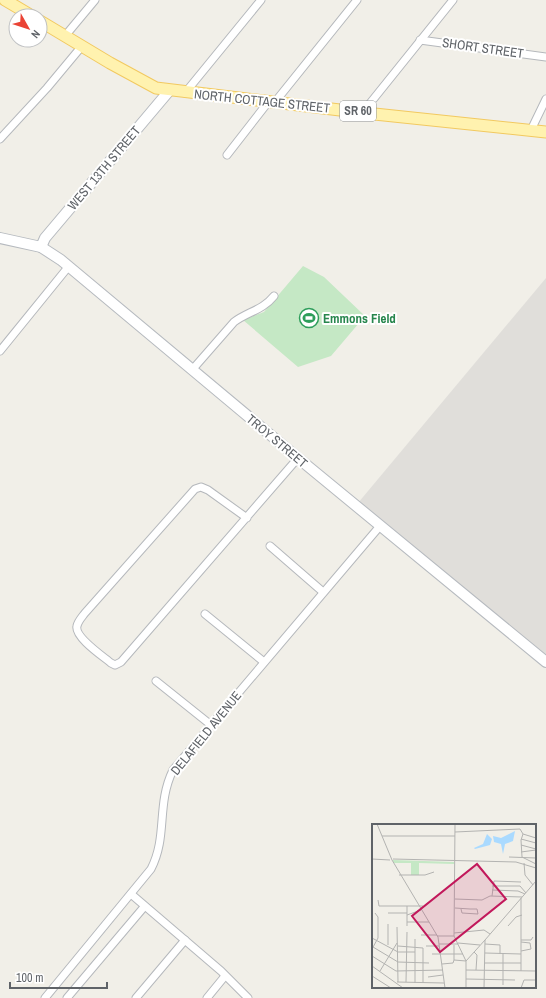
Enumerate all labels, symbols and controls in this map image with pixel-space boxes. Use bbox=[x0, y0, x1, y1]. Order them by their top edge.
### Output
north arrow bbox=[8, 8, 48, 48]
text: N bbox=[28, 27, 43, 41]
street label: SHORT STREET bbox=[441, 34, 525, 62]
street label: NORTH COTTAGE STREET bbox=[193, 85, 331, 117]
road number: SR 60 bbox=[340, 101, 376, 121]
street label: WEST 13TH STREET bbox=[64, 122, 144, 214]
sports icon: Emmons Field bbox=[298, 307, 320, 329]
place label: Emmons Field bbox=[323, 310, 396, 327]
street label: TROY STREET bbox=[243, 411, 311, 472]
street label: DELAFIELD AVENUE bbox=[167, 687, 245, 779]
inset map bbox=[372, 824, 536, 988]
scale bar bbox=[10, 964, 107, 990]
text: 100 m bbox=[16, 970, 43, 986]

